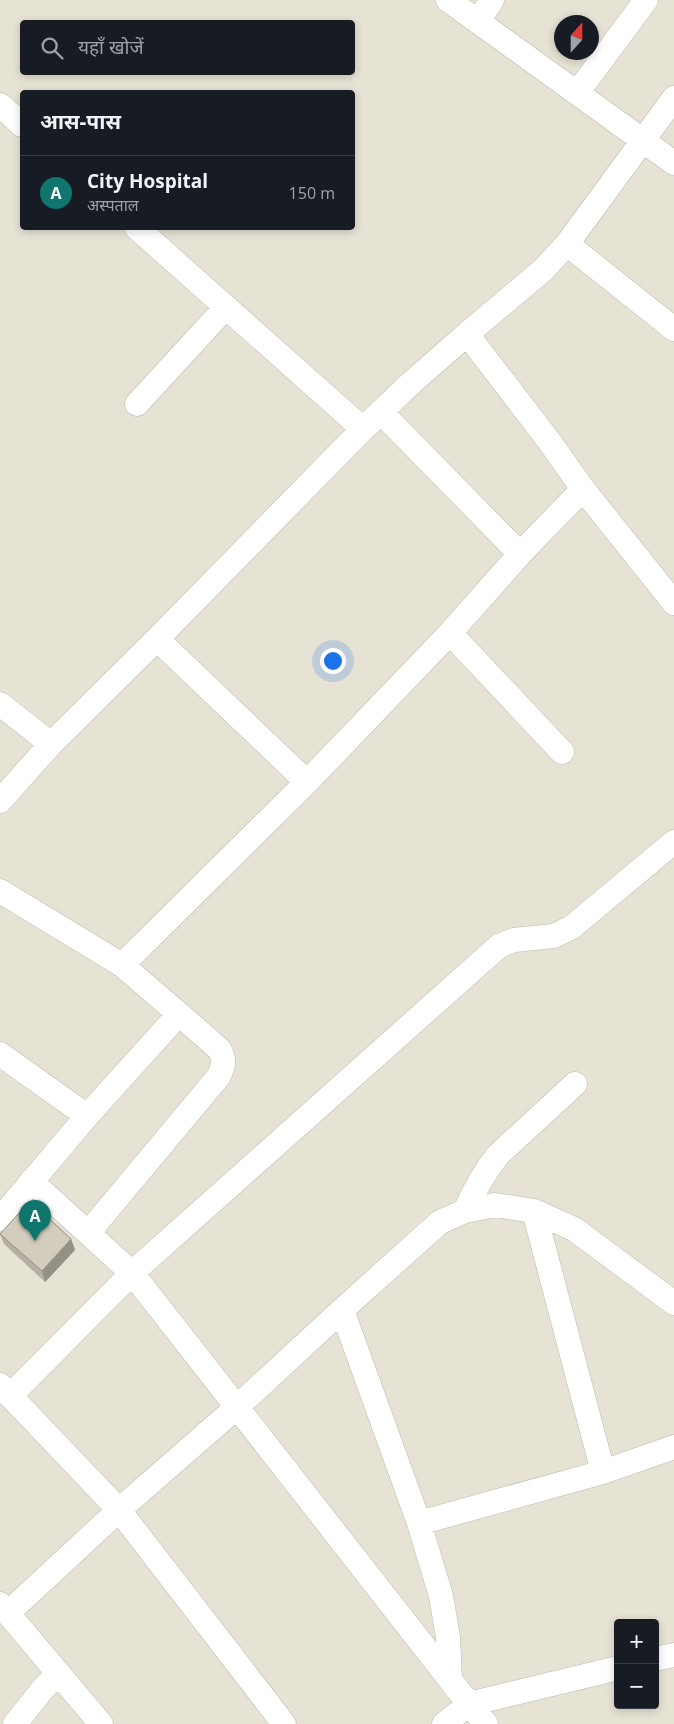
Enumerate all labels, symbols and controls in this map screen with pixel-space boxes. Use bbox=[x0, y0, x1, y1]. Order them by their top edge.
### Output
north arrow bbox=[554, 15, 599, 60]
search box bbox=[20, 20, 355, 75]
icon: search bbox=[38, 34, 66, 62]
text: यहाँ खोजें bbox=[78, 34, 144, 60]
text: आस-पास bbox=[40, 107, 121, 135]
text: City Hospital bbox=[87, 168, 208, 194]
text: A bbox=[50, 182, 62, 204]
text: 150 m bbox=[289, 182, 335, 204]
text: अस्पताल bbox=[87, 194, 139, 216]
your location bbox=[320, 648, 346, 674]
pin: A bbox=[19, 1200, 51, 1241]
map controls bbox=[614, 1619, 659, 1709]
button: + bbox=[614, 1619, 659, 1664]
button: − bbox=[614, 1664, 659, 1709]

